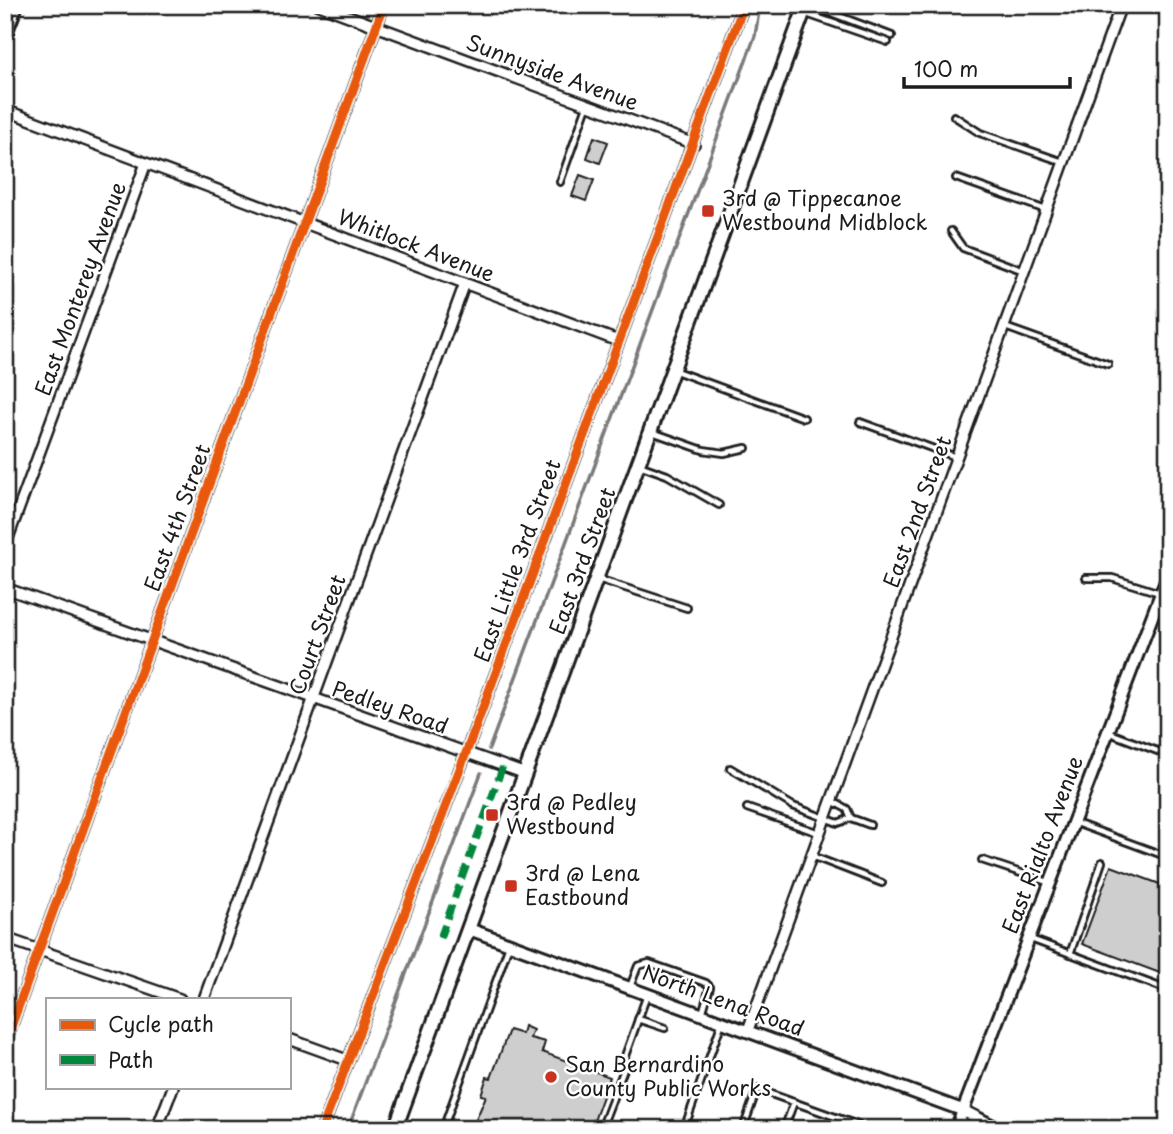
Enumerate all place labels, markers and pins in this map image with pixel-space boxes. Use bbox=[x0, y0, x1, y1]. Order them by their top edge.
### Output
place label: 3rd @ Tippecanoe Westbound Midblock bbox=[722, 181, 928, 237]
marker: 3rd @ Tippecanoe Westbound Midblock bbox=[700, 203, 716, 219]
place label: 3rd @ Pedley Westbound bbox=[506, 785, 637, 841]
marker: 3rd @ Pedley Westbound bbox=[484, 807, 500, 823]
place label: 3rd @ Lena Eastbound bbox=[525, 856, 639, 912]
marker: 3rd @ Lena Eastbound bbox=[503, 878, 519, 894]
place label: San Bernardino County Public Works bbox=[565, 1047, 771, 1103]
marker: San Bernardino County Public Works bbox=[543, 1069, 559, 1085]

